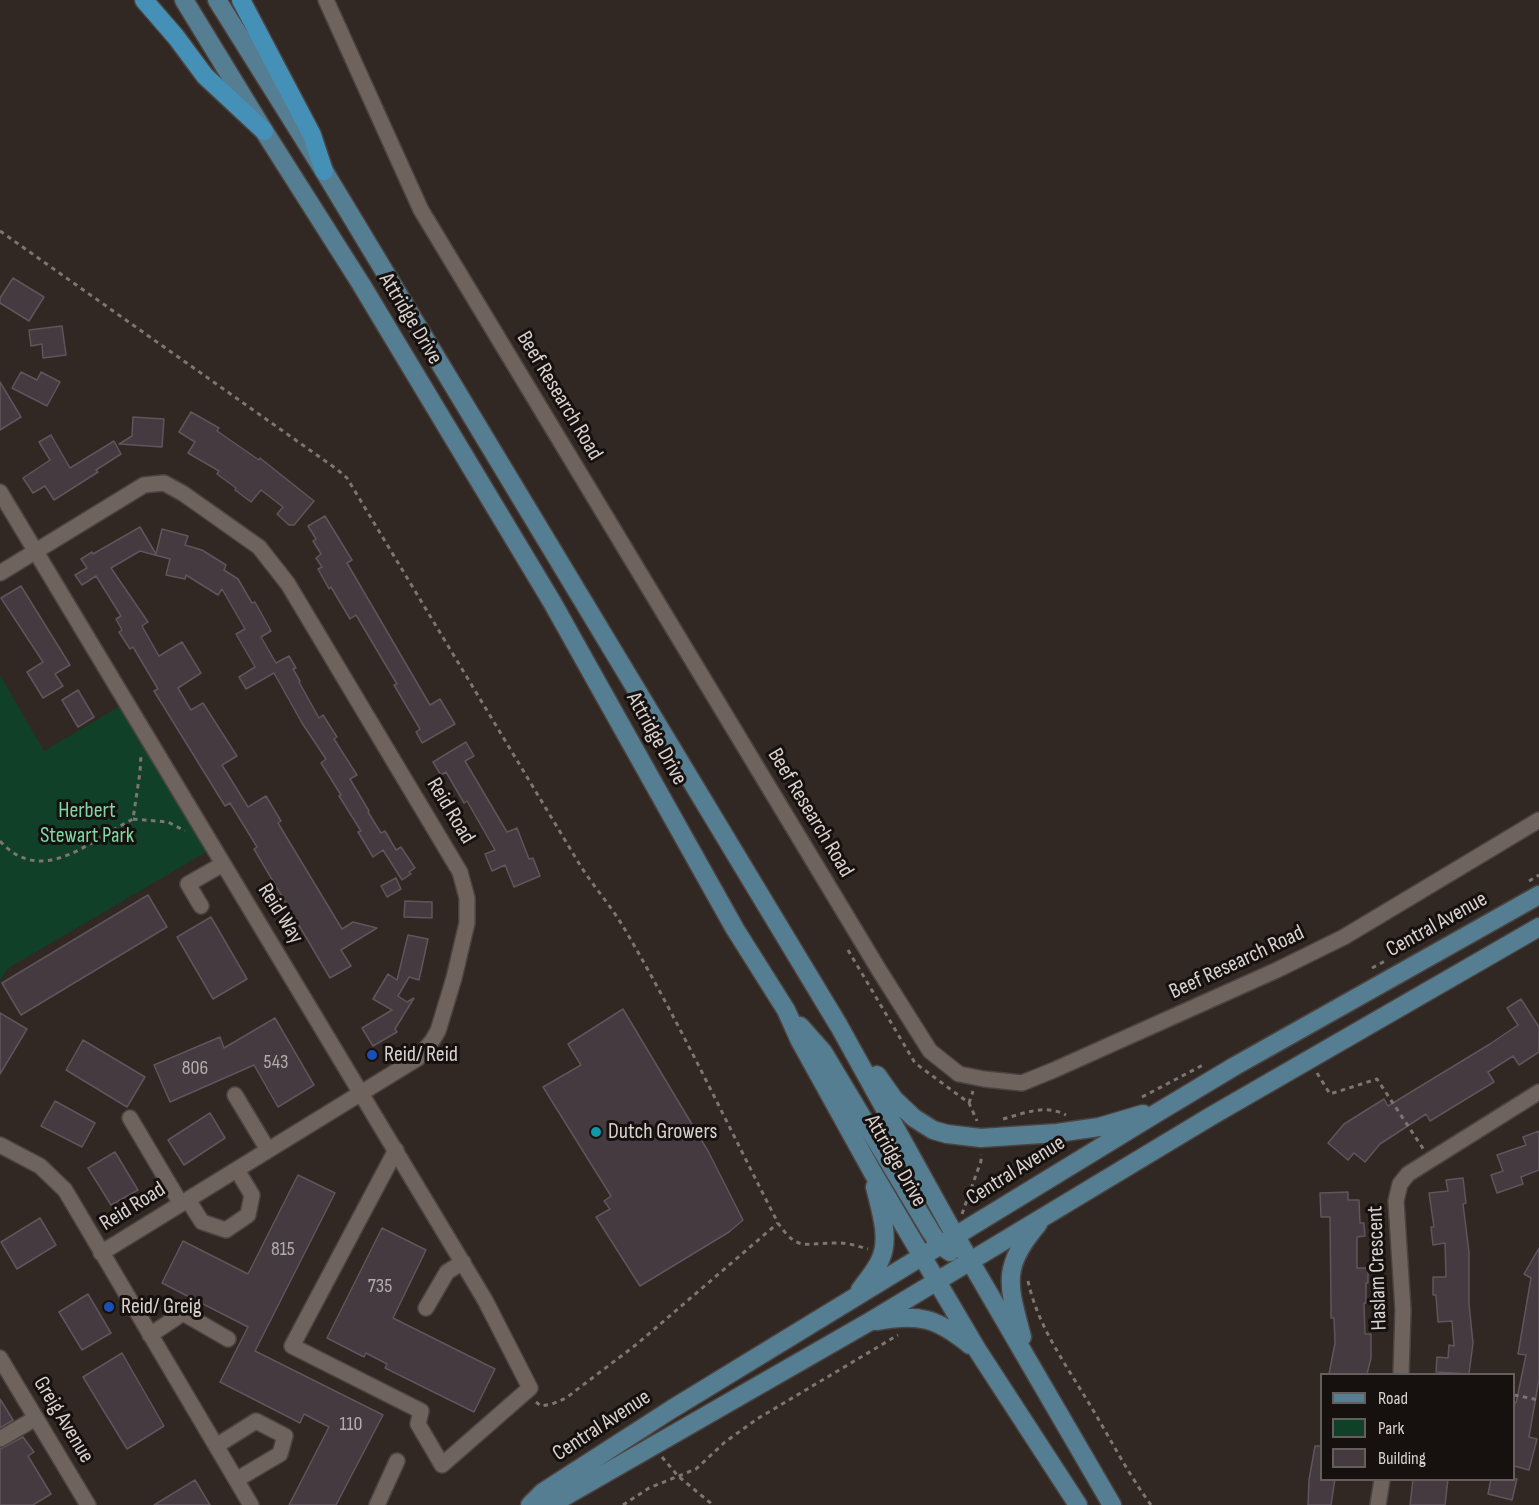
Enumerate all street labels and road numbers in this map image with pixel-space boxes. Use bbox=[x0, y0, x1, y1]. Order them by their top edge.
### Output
street label: Attridge Drive bbox=[372, 269, 448, 369]
street label: Beef Research Road bbox=[510, 327, 608, 465]
street label: Attridge Drive bbox=[620, 688, 692, 790]
street label: Beef Research Road bbox=[761, 744, 859, 882]
street label: Reid Road bbox=[420, 773, 480, 849]
street label: Reid Way bbox=[251, 879, 309, 949]
street label: Central Avenue bbox=[1382, 886, 1492, 964]
street label: Beef Research Road bbox=[1165, 920, 1309, 1006]
street label: Attridge Drive bbox=[858, 1110, 932, 1212]
street label: Central Avenue bbox=[962, 1130, 1070, 1212]
street label: Reid Road bbox=[95, 1177, 171, 1237]
street label: Haslam Crescent bbox=[1363, 1205, 1393, 1331]
street label: Greig Avenue bbox=[27, 1372, 99, 1468]
street label: Central Avenue bbox=[548, 1385, 656, 1467]

